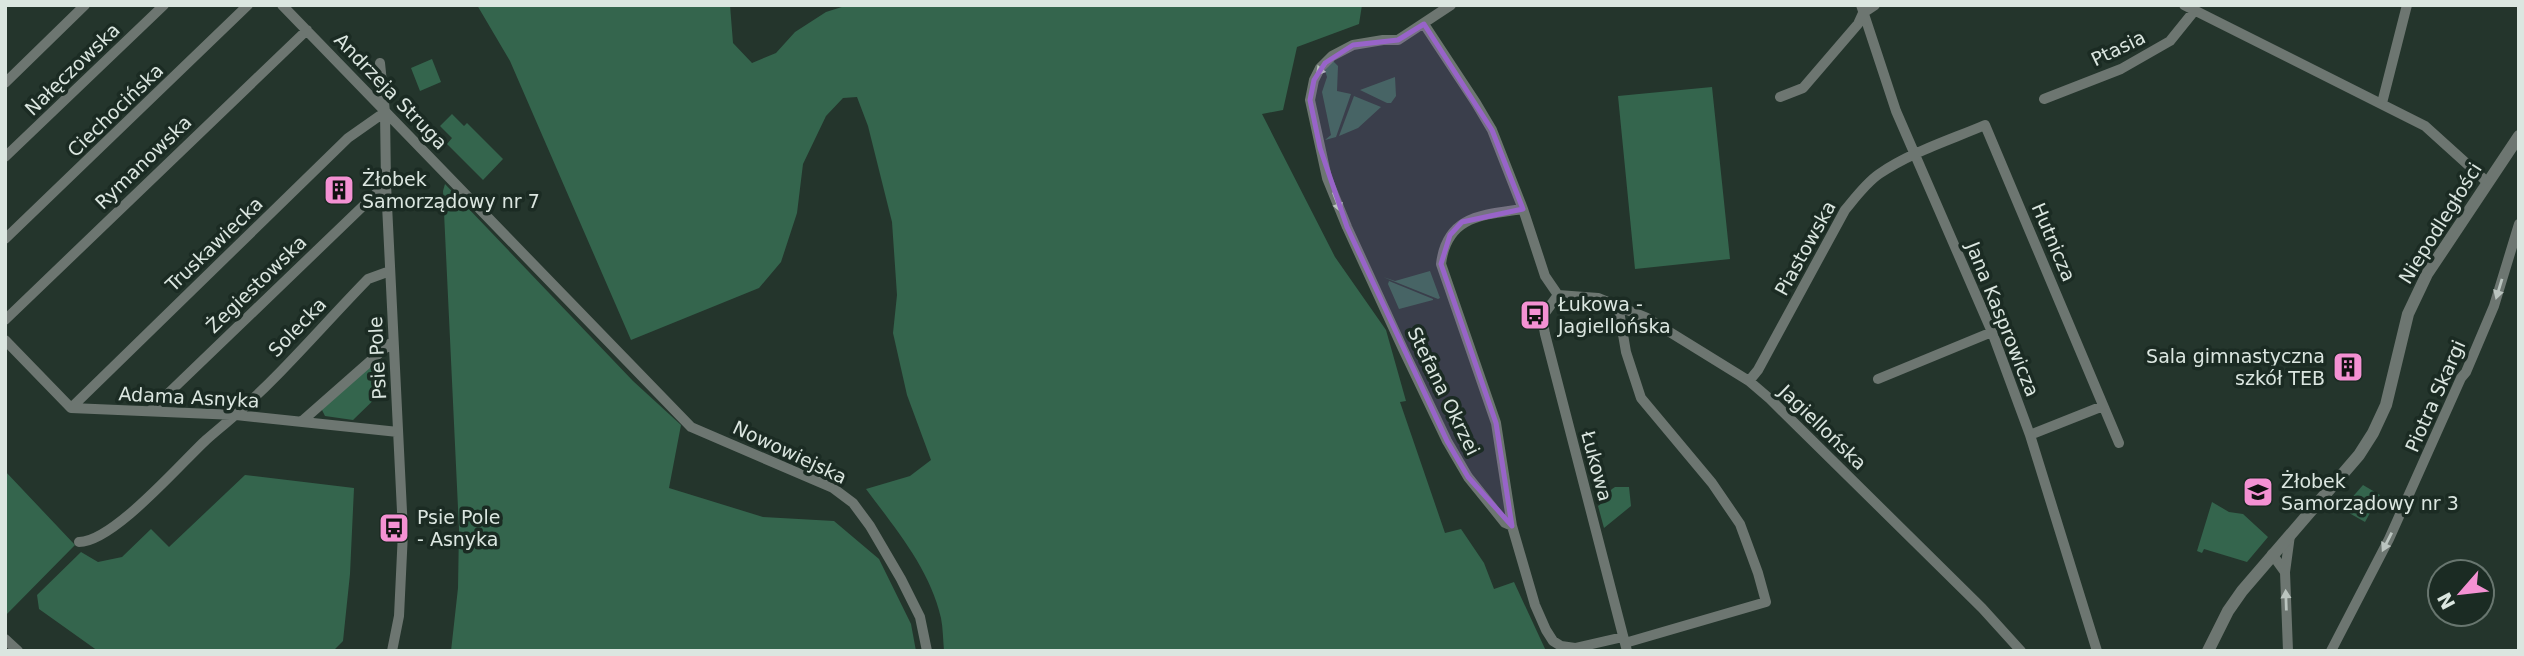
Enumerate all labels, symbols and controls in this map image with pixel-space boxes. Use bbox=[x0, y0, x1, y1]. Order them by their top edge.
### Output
street label: Nałęczowska bbox=[20, 18, 124, 120]
street label: Ptasia bbox=[2087, 26, 2149, 70]
street label: Andrzeja Struga bbox=[330, 28, 452, 154]
one-way arrow bbox=[1316, 57, 1331, 75]
street label: Ciechocińska bbox=[63, 59, 167, 161]
street label: Rymanowska bbox=[90, 111, 196, 213]
street label: Niepodległości bbox=[2394, 158, 2486, 288]
place label: Żłobek Samorządowy nr 7 bbox=[362, 168, 540, 212]
building icon: Żłobek Samorządowy nr 7 bbox=[322, 173, 356, 207]
street label: Truskawiecka bbox=[160, 192, 267, 296]
one-way arrow bbox=[1331, 192, 1342, 213]
street label: Piastowska bbox=[1770, 197, 1840, 299]
street label: Hutnicza bbox=[2028, 199, 2080, 285]
street label: Żegiestowska bbox=[201, 231, 311, 337]
street label: Jana Kasprowicza bbox=[1962, 238, 2044, 399]
one-way arrow bbox=[2493, 279, 2503, 300]
street label: Solecka bbox=[264, 293, 330, 361]
place label: Łukowa - Jagiellońska bbox=[1557, 293, 1671, 337]
bus stop icon: Łukowa - Jagiellońska bbox=[1518, 298, 1552, 332]
street label: Psie Pole bbox=[364, 316, 390, 400]
street label: Stefana Okrzei bbox=[1403, 323, 1485, 459]
street label: Piotra Skargi bbox=[2401, 337, 2469, 455]
place label: Sala gimnastyczna szkół TEB bbox=[2146, 345, 2325, 389]
building icon: Sala gimnastyczna szkół TEB bbox=[2331, 350, 2365, 384]
street label: Jagiellońska bbox=[1774, 379, 1871, 474]
street label: Adama Asnyka bbox=[118, 382, 260, 412]
street label: Nowowiejska bbox=[730, 416, 850, 488]
street label: Łukowa bbox=[1577, 427, 1617, 504]
place label: Żłobek Samorządowy nr 3 bbox=[2281, 470, 2459, 514]
school or university icon: Żłobek Samorządowy nr 3 bbox=[2241, 475, 2275, 509]
place label: Psie Pole - Asnyka bbox=[417, 506, 500, 550]
bus stop icon: Psie Pole - Asnyka bbox=[377, 511, 411, 545]
one-way arrow bbox=[2381, 532, 2392, 552]
north arrow bbox=[2426, 558, 2496, 628]
one-way arrow bbox=[2280, 589, 2291, 611]
text: N bbox=[2433, 589, 2459, 613]

